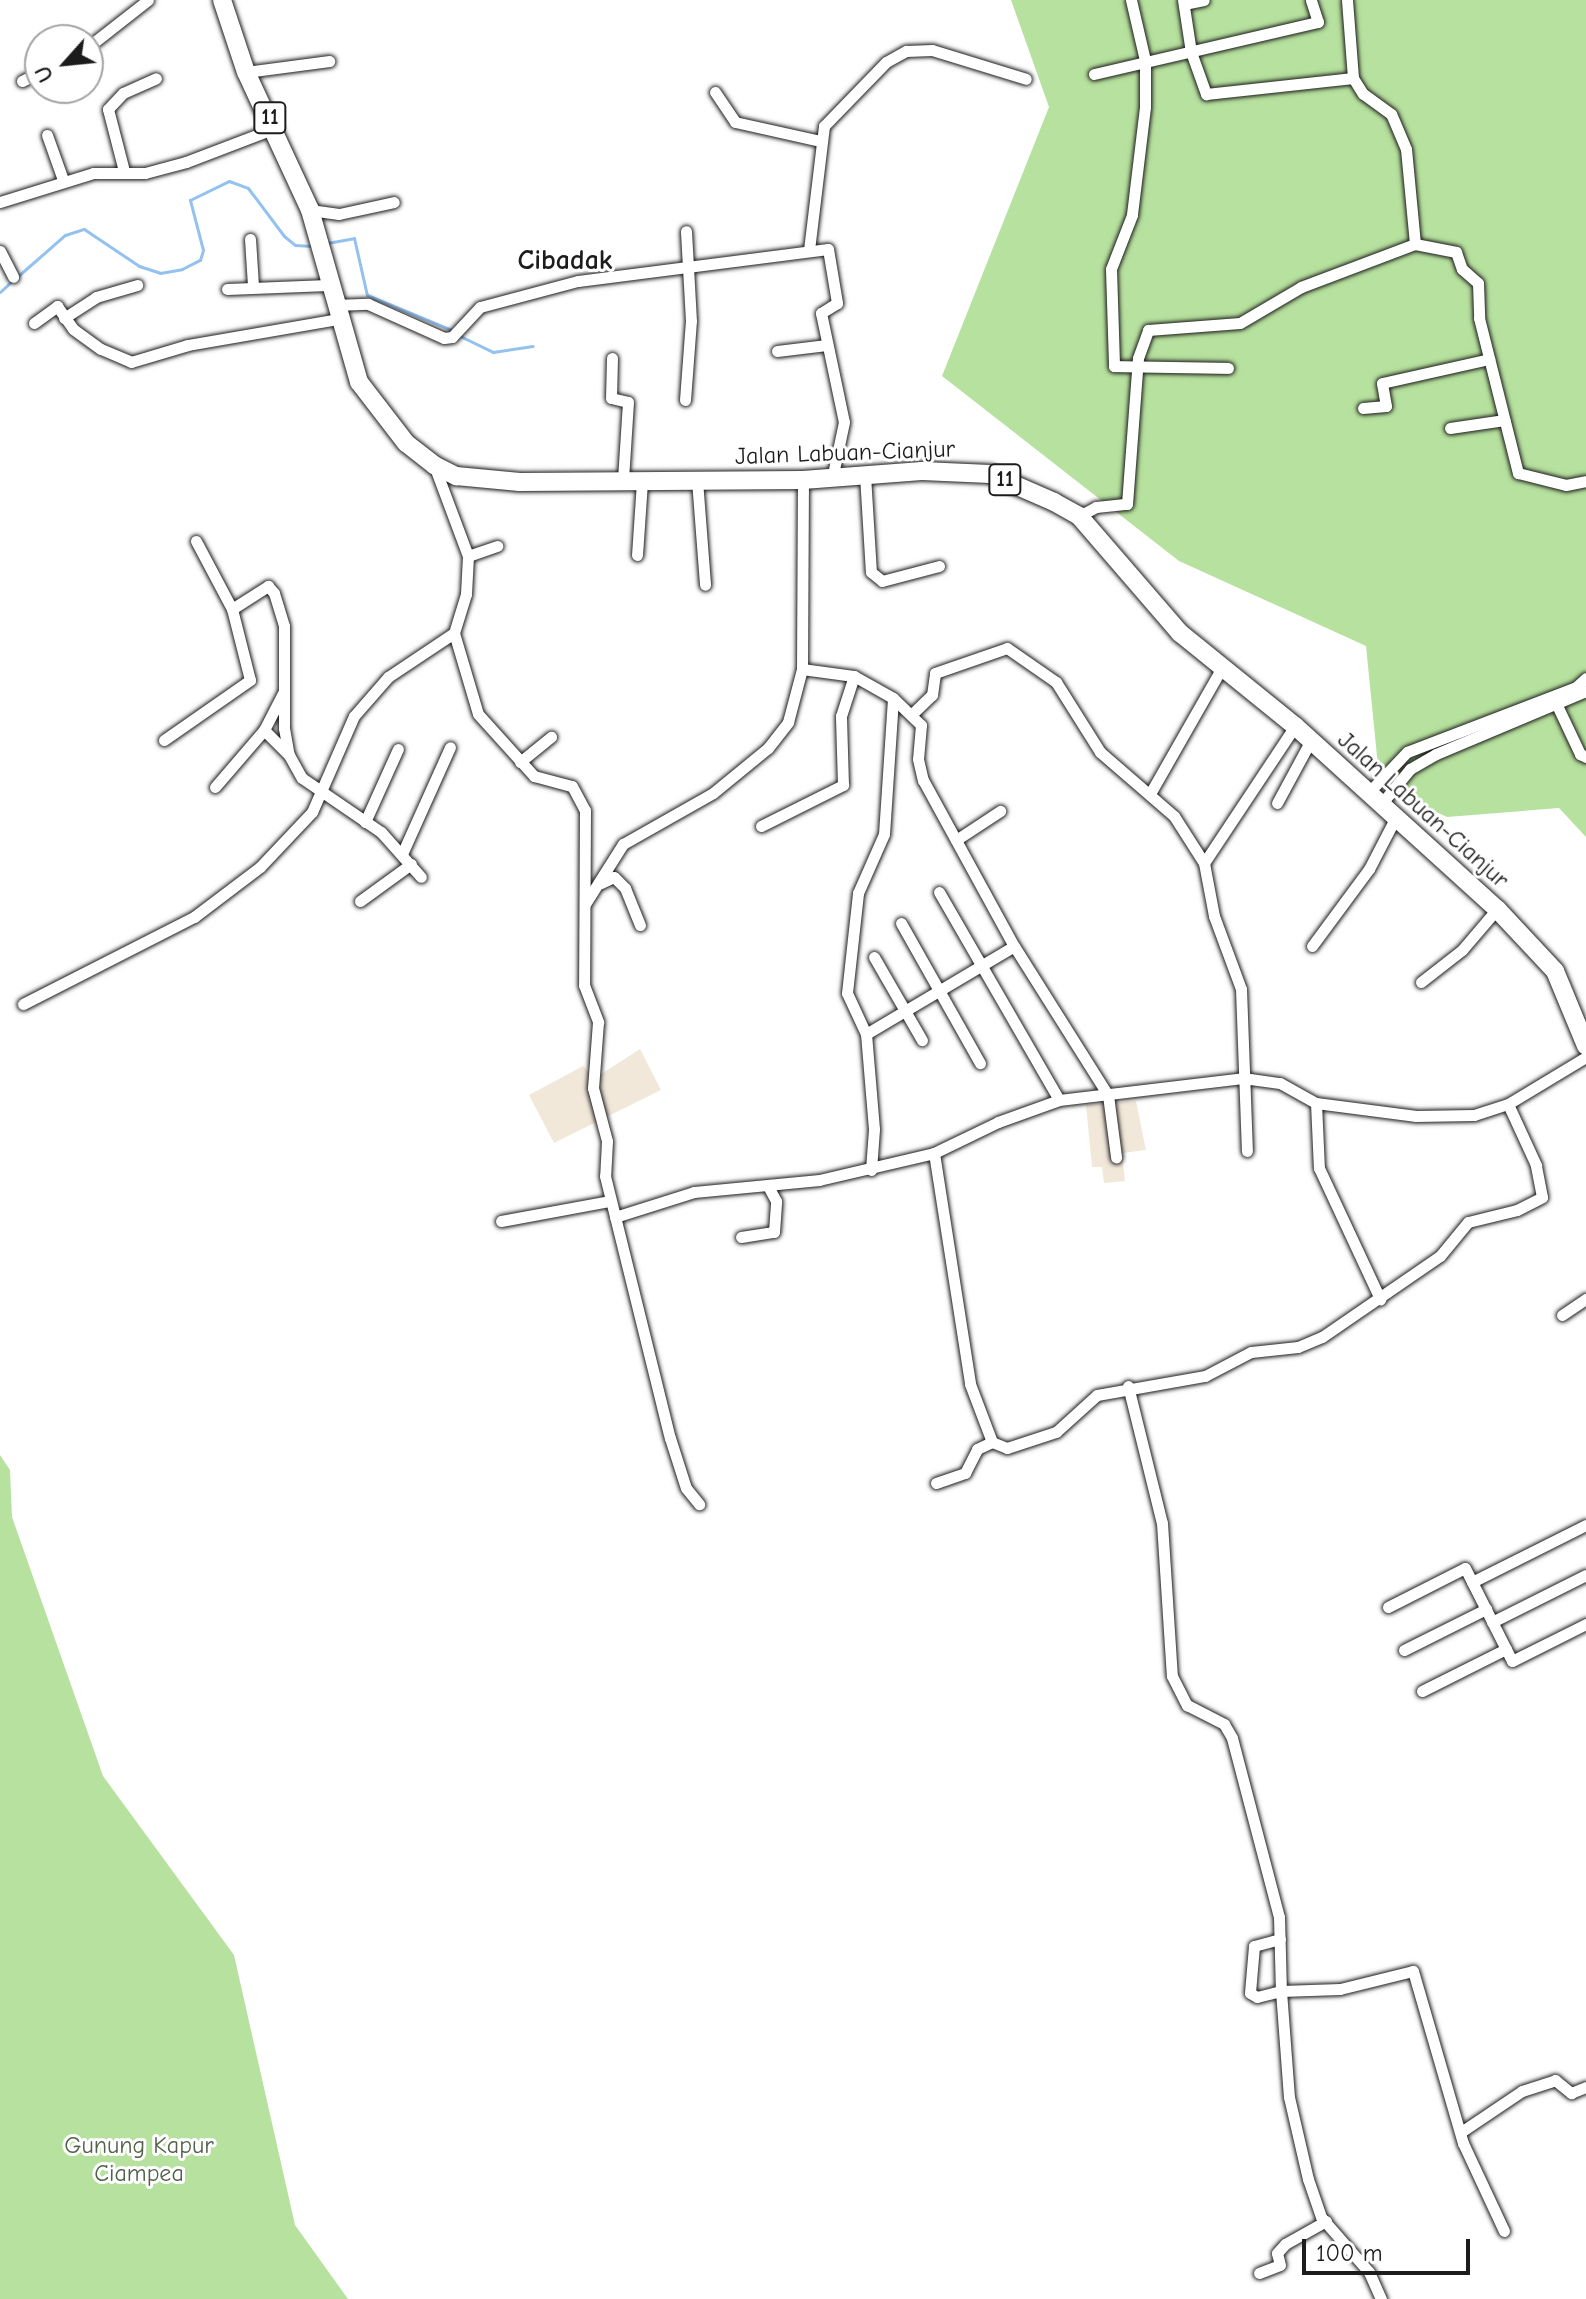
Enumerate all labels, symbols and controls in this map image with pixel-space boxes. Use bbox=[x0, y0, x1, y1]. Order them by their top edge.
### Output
north arrow bbox=[24, 24, 104, 104]
text: U bbox=[29, 62, 59, 86]
road number: 11 bbox=[252, 100, 288, 136]
district label: Cibadak bbox=[517, 243, 613, 277]
street label: Jalan Labuan-Cianjur bbox=[735, 435, 955, 471]
road number: 11 bbox=[987, 462, 1023, 498]
street label: Jalan Labuan-Cianjur bbox=[1332, 726, 1514, 894]
park label: Gunung Kapur Ciampea bbox=[64, 2132, 214, 2188]
scale bar bbox=[1306, 2223, 1474, 2273]
text: 100 m bbox=[1316, 2239, 1383, 2267]

